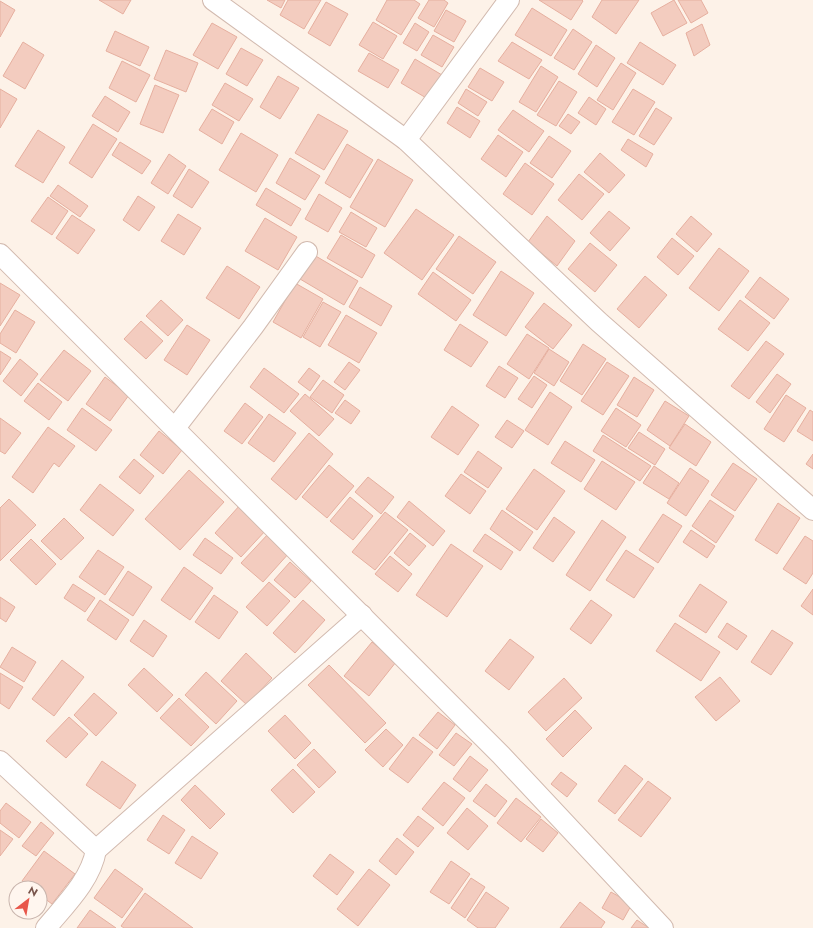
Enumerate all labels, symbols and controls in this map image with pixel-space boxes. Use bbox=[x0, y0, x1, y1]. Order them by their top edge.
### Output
north arrow bbox=[8, 880, 48, 920]
text: N bbox=[25, 882, 41, 901]

